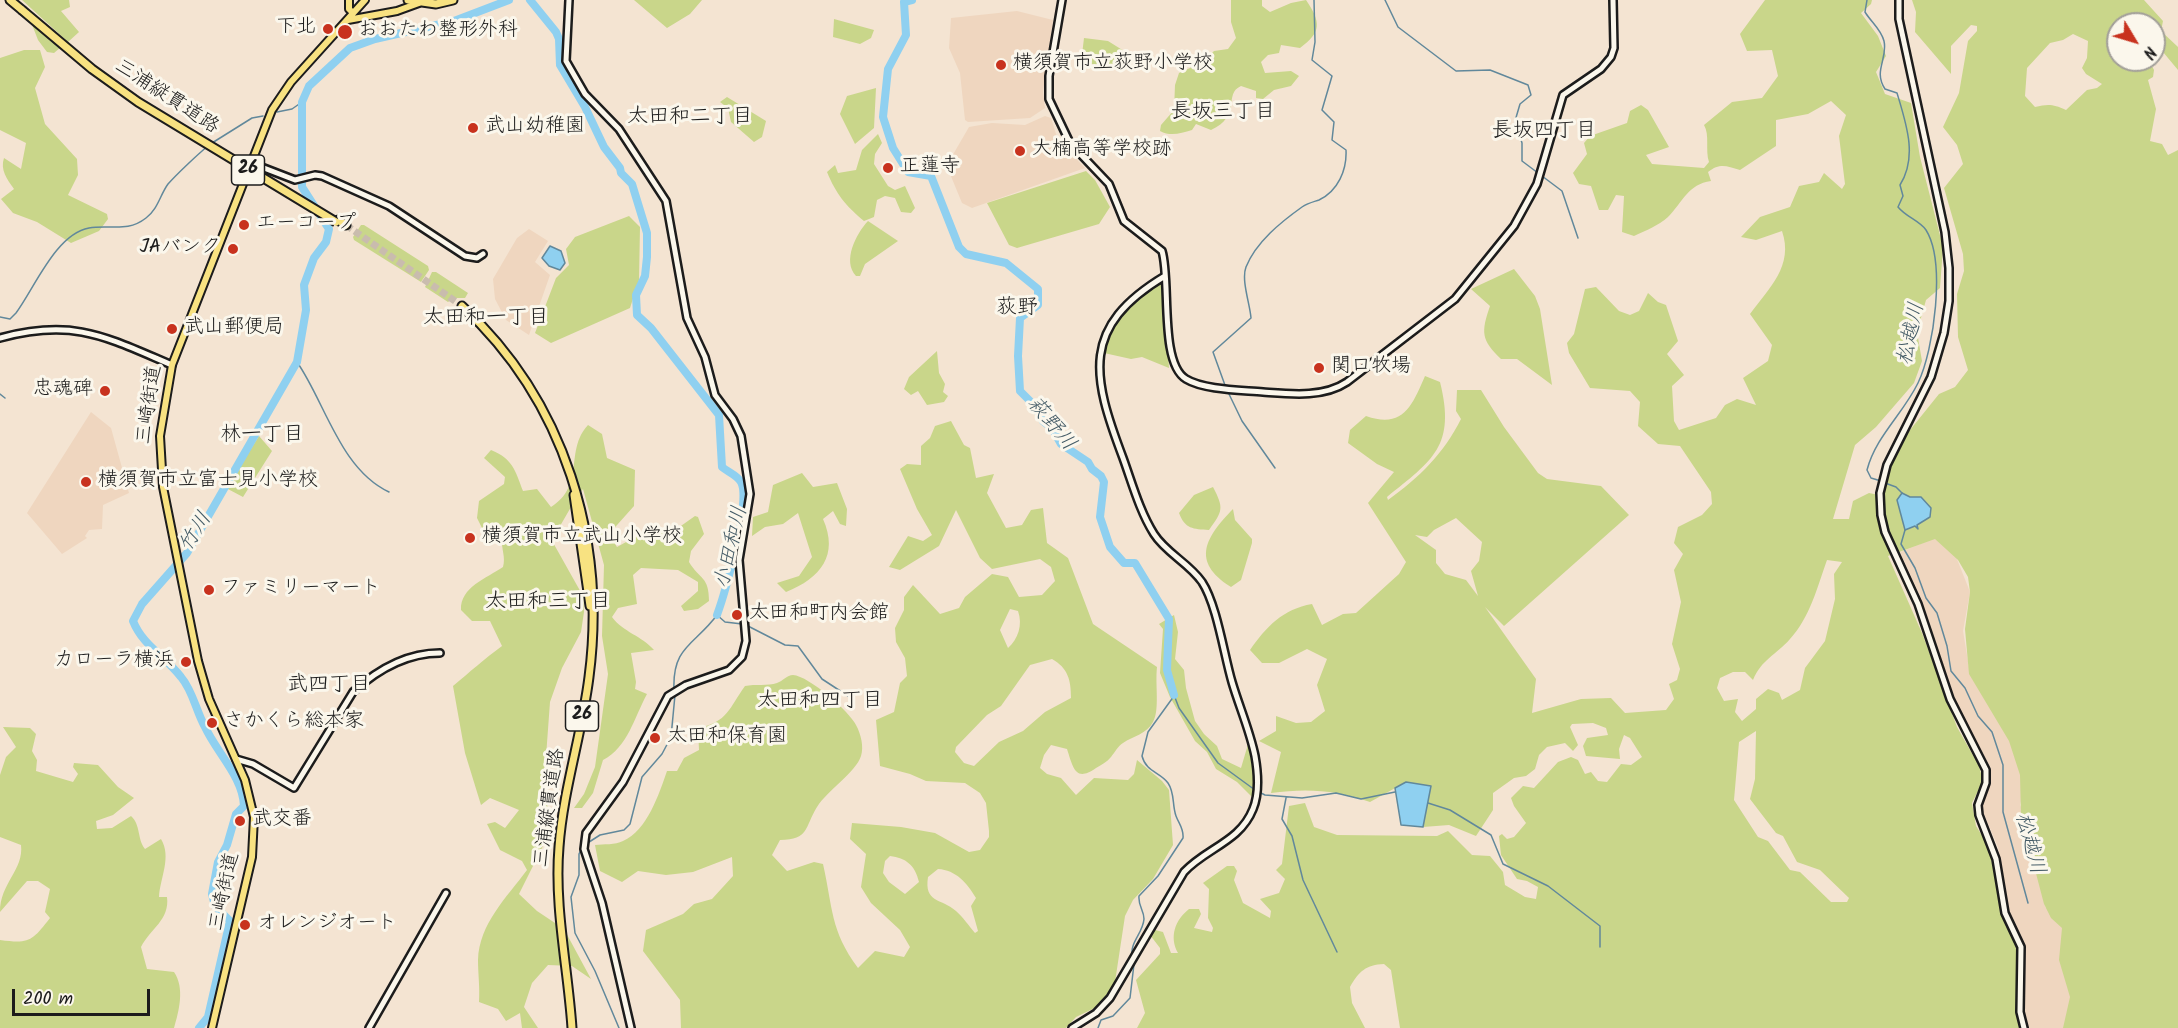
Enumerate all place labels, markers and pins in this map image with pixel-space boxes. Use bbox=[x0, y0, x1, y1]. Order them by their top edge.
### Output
place label: 下北 bbox=[276, 17, 316, 41]
place label: おおたわ整形外科 bbox=[358, 20, 518, 44]
marker: 下北 bbox=[321, 22, 335, 36]
marker: おおたわ整形外科 bbox=[336, 23, 354, 41]
place label: 横須賀市立荻野小学校 bbox=[1013, 53, 1213, 77]
marker: 横須賀市立荻野小学校 bbox=[994, 58, 1008, 72]
place label: 武山幼稚園 bbox=[485, 116, 585, 140]
marker: 武山幼稚園 bbox=[466, 121, 480, 135]
place label: 大楠高等学校跡 bbox=[1032, 139, 1172, 163]
marker: 大楠高等学校跡 bbox=[1013, 144, 1027, 158]
place label: 正蓮寺 bbox=[900, 156, 960, 180]
marker: 正蓮寺 bbox=[881, 161, 895, 175]
place label: エーコープ bbox=[256, 213, 356, 237]
marker: エーコープ bbox=[237, 218, 251, 232]
place label: JAバンク bbox=[139, 237, 221, 261]
marker: JAバンク bbox=[226, 242, 240, 256]
place label: 武山郵便局 bbox=[184, 317, 284, 341]
marker: 武山郵便局 bbox=[165, 322, 179, 336]
place label: 関口牧場 bbox=[1331, 356, 1411, 380]
marker: 関口牧場 bbox=[1312, 361, 1326, 375]
place label: 忠魂碑 bbox=[33, 379, 93, 403]
marker: 忠魂碑 bbox=[98, 384, 112, 398]
place label: 横須賀市立富士見小学校 bbox=[98, 470, 318, 494]
marker: 横須賀市立富士見小学校 bbox=[79, 475, 93, 489]
place label: 横須賀市立武山小学校 bbox=[482, 526, 682, 550]
marker: 横須賀市立武山小学校 bbox=[463, 531, 477, 545]
place label: ファミリーマート bbox=[221, 578, 381, 602]
marker: ファミリーマート bbox=[202, 583, 216, 597]
place label: 太田和町内会館 bbox=[749, 603, 889, 627]
marker: 太田和町内会館 bbox=[730, 608, 744, 622]
place label: カローラ横浜 bbox=[54, 650, 174, 674]
marker: カローラ横浜 bbox=[179, 655, 193, 669]
place label: さかくら総本家 bbox=[224, 711, 364, 735]
marker: さかくら総本家 bbox=[205, 716, 219, 730]
place label: 太田和保育園 bbox=[667, 726, 787, 750]
marker: 太田和保育園 bbox=[648, 731, 662, 745]
place label: 武交番 bbox=[252, 809, 312, 833]
marker: 武交番 bbox=[233, 814, 247, 828]
place label: オレンジオート bbox=[257, 913, 397, 937]
marker: オレンジオート bbox=[238, 918, 252, 932]

